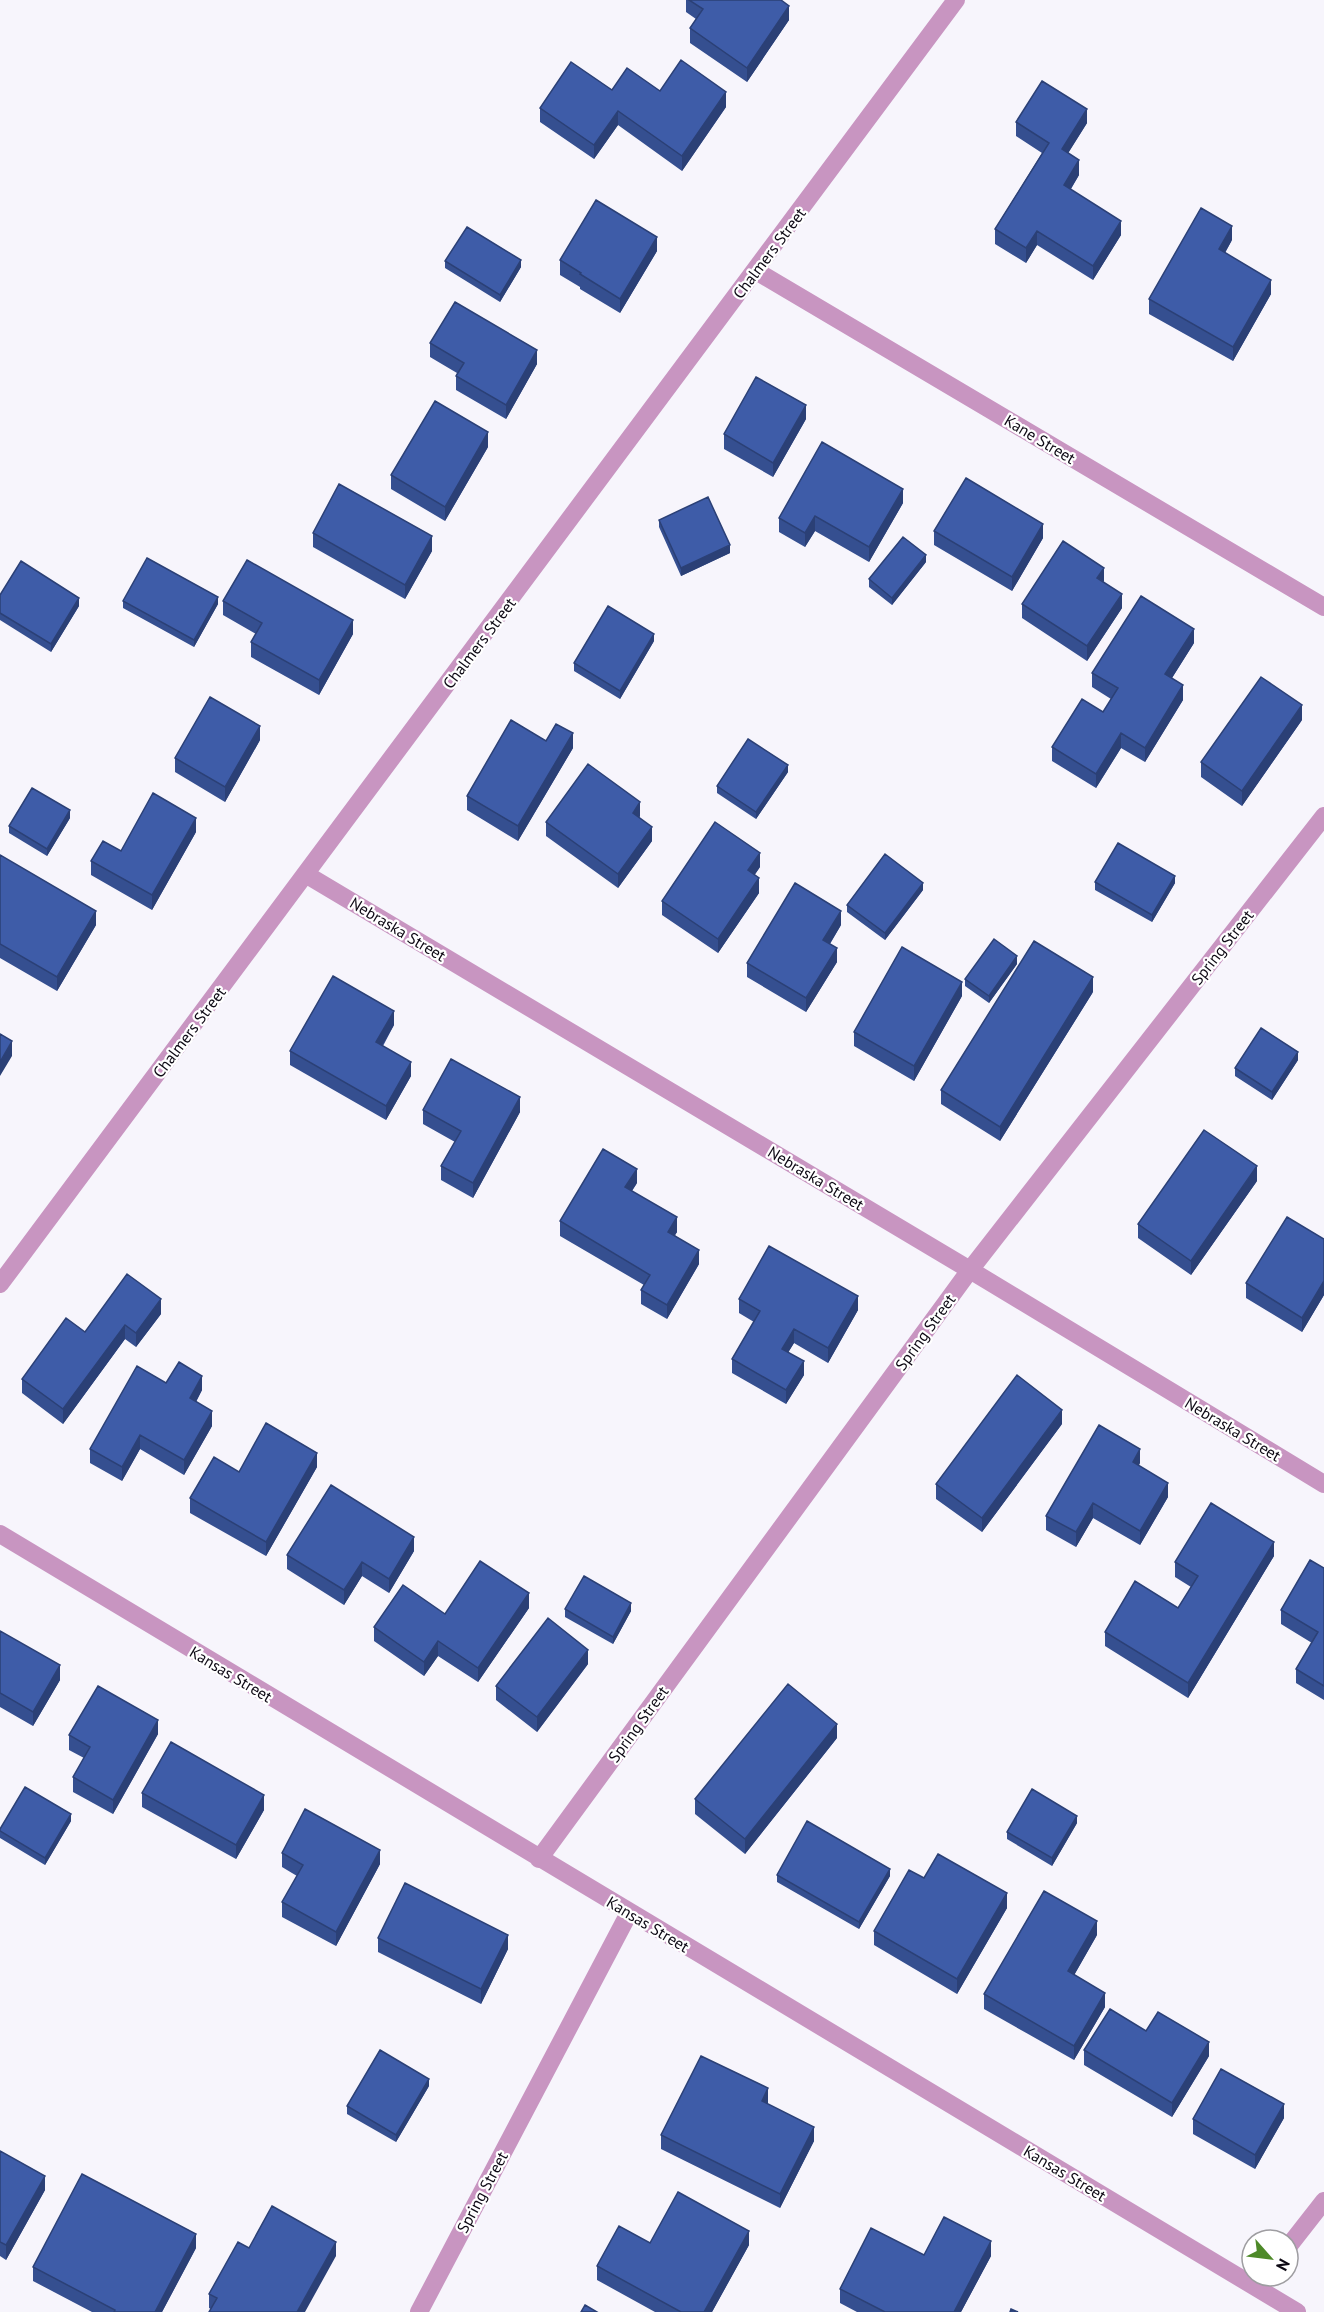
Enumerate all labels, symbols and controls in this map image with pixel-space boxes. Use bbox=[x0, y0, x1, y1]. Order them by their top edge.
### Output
street label: Chalmers Street bbox=[728, 203, 810, 303]
street label: Kane Street bbox=[1001, 410, 1080, 468]
street label: Chalmers Street bbox=[438, 593, 520, 693]
street label: Nebraska Street bbox=[346, 893, 450, 966]
street label: Spring Street bbox=[1187, 905, 1258, 988]
street label: Chalmers Street bbox=[148, 982, 230, 1082]
street label: Nebraska Street bbox=[764, 1142, 868, 1215]
street label: Spring Street bbox=[891, 1290, 960, 1374]
street label: Nebraska Street bbox=[1181, 1393, 1285, 1466]
street label: Kansas Street bbox=[186, 1642, 276, 1707]
street label: Spring Street bbox=[604, 1682, 673, 1766]
street label: Kansas Street bbox=[603, 1892, 693, 1957]
street label: Kansas Street bbox=[1020, 2141, 1110, 2206]
street label: Spring Street bbox=[452, 2147, 512, 2236]
north arrow bbox=[1240, 2228, 1300, 2288]
text: N bbox=[1272, 2256, 1295, 2274]

